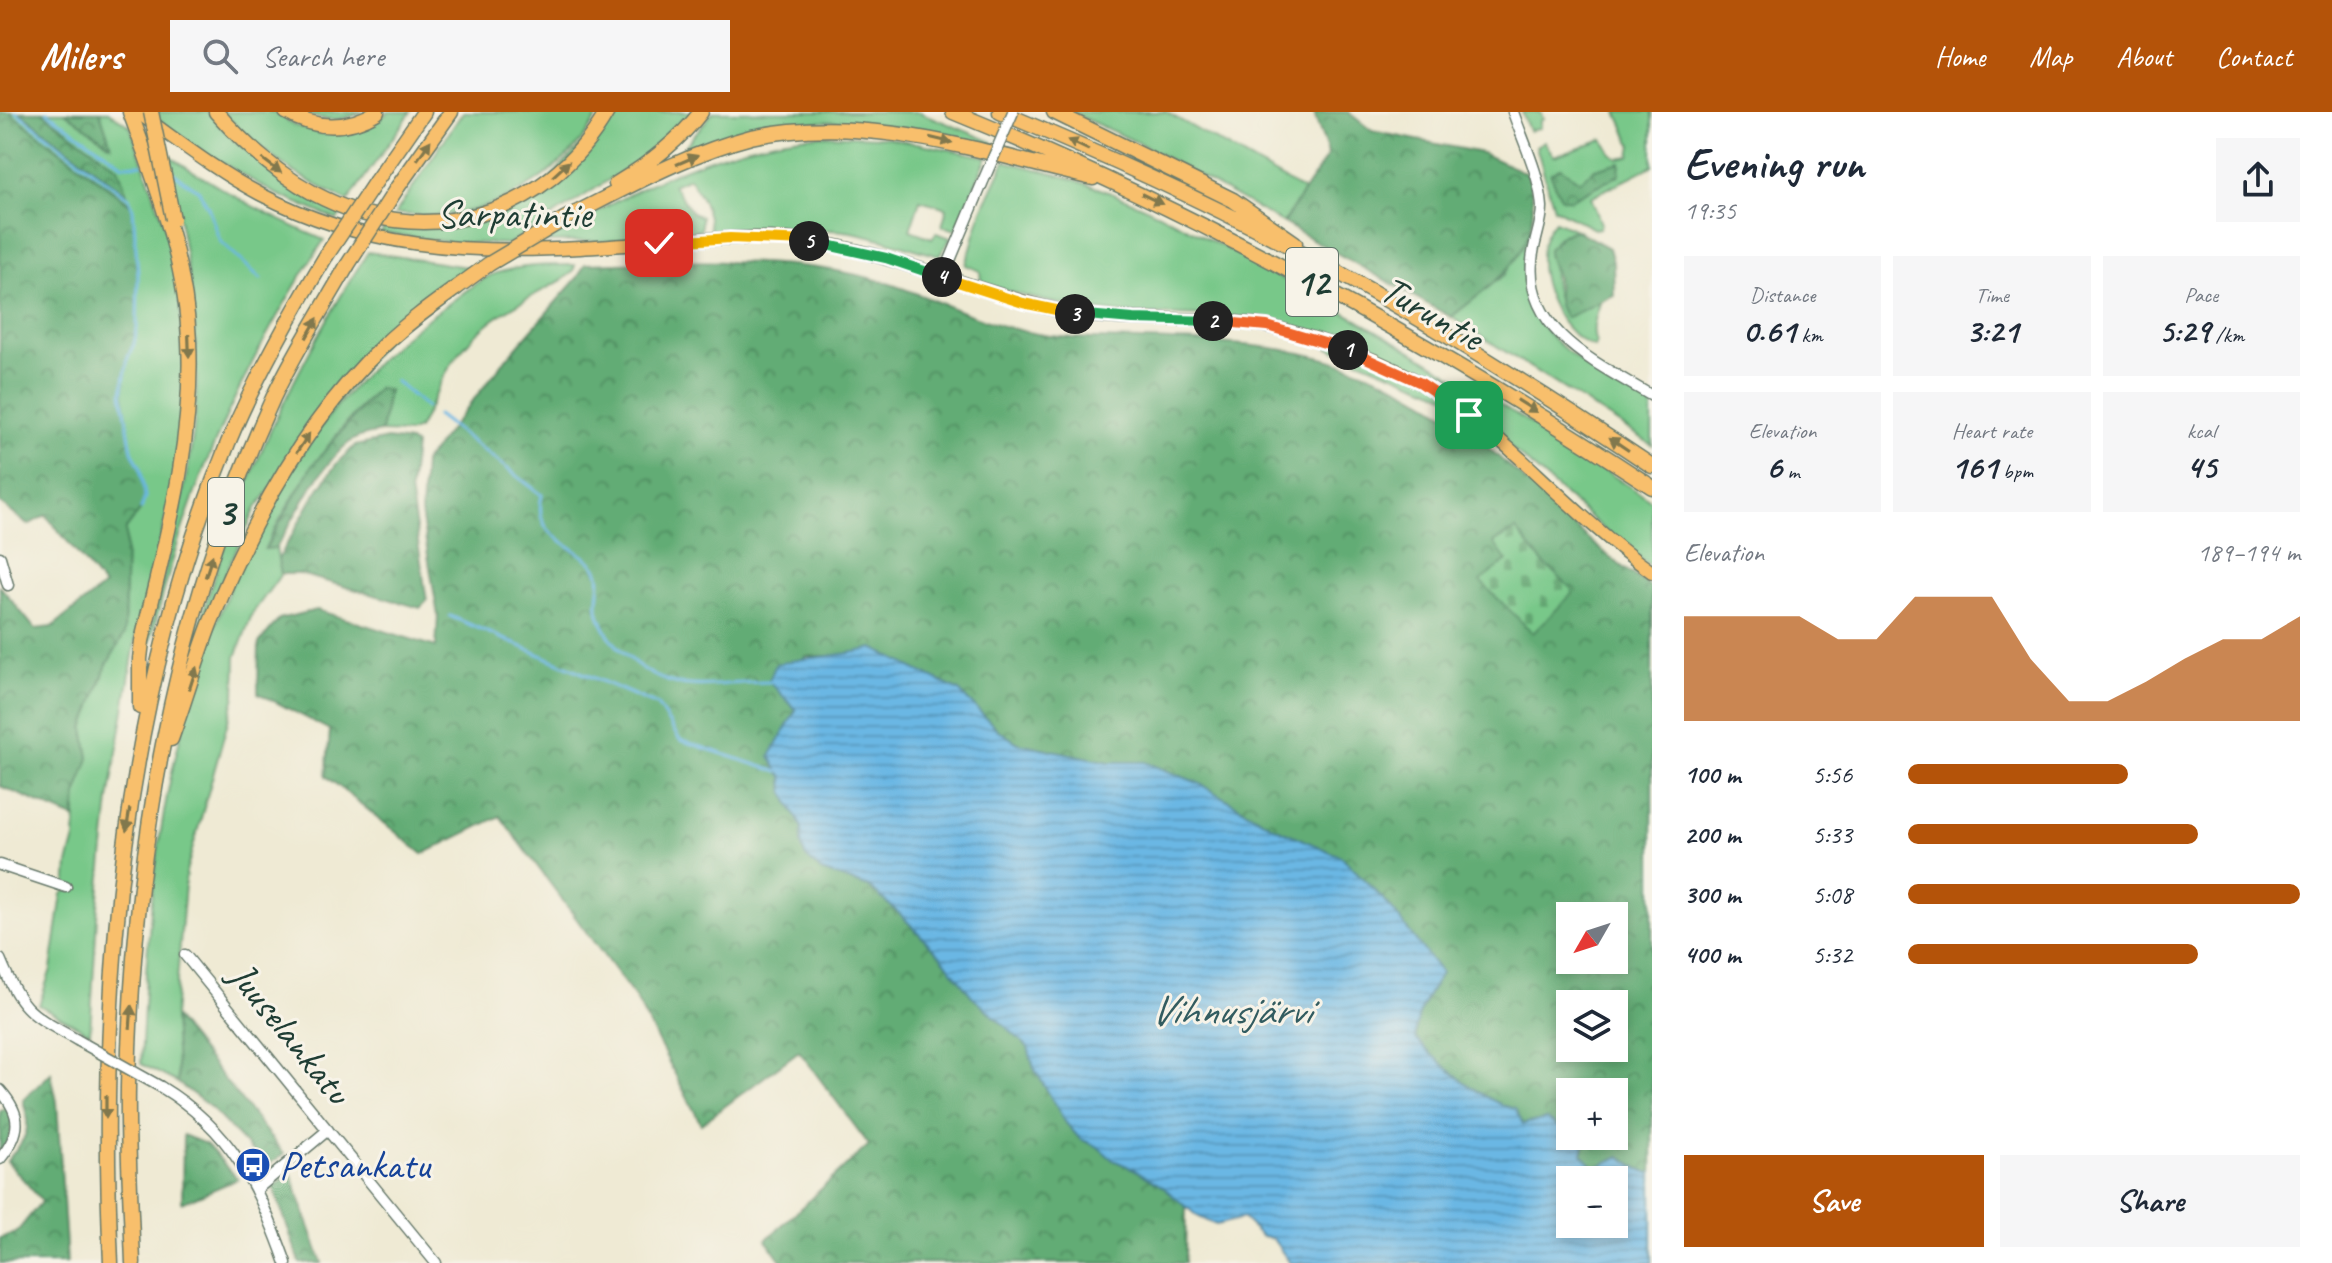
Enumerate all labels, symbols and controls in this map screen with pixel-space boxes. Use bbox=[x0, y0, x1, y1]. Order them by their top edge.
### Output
search box bbox=[170, 20, 730, 92]
text: Milers bbox=[40, 33, 122, 80]
icon: search bbox=[198, 34, 242, 78]
text: Search here bbox=[262, 37, 384, 75]
text: Home bbox=[1935, 39, 1985, 74]
text: Map bbox=[2029, 39, 2072, 74]
text: About bbox=[2116, 39, 2172, 74]
text: Contact bbox=[2216, 39, 2292, 74]
one-way arrow bbox=[928, 134, 953, 147]
text: Evening run bbox=[1684, 136, 1864, 191]
button: share bbox=[2216, 138, 2300, 222]
one-way arrow bbox=[1066, 139, 1090, 152]
one-way arrow bbox=[416, 140, 431, 161]
one-way arrow bbox=[675, 153, 698, 166]
one-way arrow bbox=[262, 157, 282, 173]
one-way arrow bbox=[551, 161, 570, 179]
street label: Sarpatintie bbox=[437, 189, 594, 239]
one-way arrow bbox=[1141, 192, 1164, 206]
text: 19:35 bbox=[1684, 194, 1736, 227]
pin bbox=[625, 209, 693, 277]
icon: check bbox=[637, 221, 681, 265]
pin: 5 bbox=[789, 221, 829, 261]
text: 5 bbox=[804, 227, 814, 255]
road number: 12 bbox=[1286, 248, 1338, 316]
pin: 4 bbox=[922, 257, 962, 297]
text: 4 bbox=[937, 263, 947, 291]
street label: Turuntie bbox=[1372, 264, 1495, 364]
text: Distance bbox=[1750, 281, 1815, 309]
text: Time bbox=[1975, 281, 2009, 309]
text: Pace bbox=[2184, 281, 2218, 309]
pin: 3 bbox=[1055, 294, 1095, 334]
text: 3 bbox=[1070, 300, 1080, 328]
pin: 2 bbox=[1193, 301, 1233, 341]
text: 2 bbox=[1208, 307, 1218, 335]
text: 0.61 bbox=[1743, 309, 1796, 352]
text: 3:21 bbox=[1966, 309, 2018, 352]
text: 5:29 bbox=[2158, 309, 2210, 352]
one-way arrow bbox=[305, 317, 319, 339]
text: km bbox=[1796, 321, 1823, 349]
text: /km bbox=[2210, 321, 2244, 349]
pin: 1 bbox=[1328, 330, 1368, 370]
one-way arrow bbox=[182, 334, 195, 359]
text: 1 bbox=[1343, 336, 1353, 364]
pin bbox=[1435, 381, 1503, 449]
icon: arrive bbox=[1447, 393, 1491, 437]
one-way arrow bbox=[1516, 399, 1538, 413]
text: Elevation bbox=[1749, 417, 1817, 445]
text: Heart rate bbox=[1952, 417, 2032, 445]
text: kcal bbox=[2187, 417, 2216, 445]
one-way arrow bbox=[296, 433, 311, 454]
one-way arrow bbox=[1608, 437, 1630, 452]
text: 6 bbox=[1766, 445, 1782, 488]
text: 161 bbox=[1951, 445, 1998, 488]
text: 45 bbox=[2186, 445, 2216, 488]
text: m bbox=[1782, 457, 1800, 485]
text: bpm bbox=[1998, 457, 2033, 485]
road number: 3 bbox=[208, 478, 244, 546]
text: Elevation bbox=[1684, 536, 1764, 569]
text: 189–194 m bbox=[2197, 536, 2300, 569]
one-way arrow bbox=[203, 553, 216, 577]
one-way arrow bbox=[187, 665, 200, 689]
text: 100 m bbox=[1684, 758, 1740, 791]
text: 5:56 bbox=[1812, 758, 1852, 791]
one-way arrow bbox=[122, 808, 134, 833]
text: 200 m bbox=[1684, 818, 1740, 851]
text: 5:33 bbox=[1812, 818, 1852, 851]
text: 300 m bbox=[1684, 878, 1740, 911]
text: 5:08 bbox=[1812, 878, 1852, 911]
north arrow bbox=[1556, 902, 1628, 974]
map controls bbox=[1556, 902, 1628, 1238]
text: 400 m bbox=[1684, 938, 1740, 971]
text: 5:32 bbox=[1812, 938, 1852, 971]
street label: Juuselankatu bbox=[216, 950, 364, 1116]
water label: Vihnusjärvi bbox=[1150, 984, 1320, 1037]
button: layers bbox=[1556, 990, 1628, 1062]
one-way arrow bbox=[125, 1004, 138, 1029]
button: + bbox=[1556, 1078, 1628, 1150]
one-way arrow bbox=[100, 1095, 112, 1120]
place label: Petsankatu bbox=[279, 1140, 432, 1190]
bus stop icon: Petsankatu bbox=[234, 1146, 272, 1184]
button: Save bbox=[1684, 1155, 1984, 1247]
button: Share bbox=[2000, 1155, 2300, 1247]
button: − bbox=[1556, 1166, 1628, 1238]

